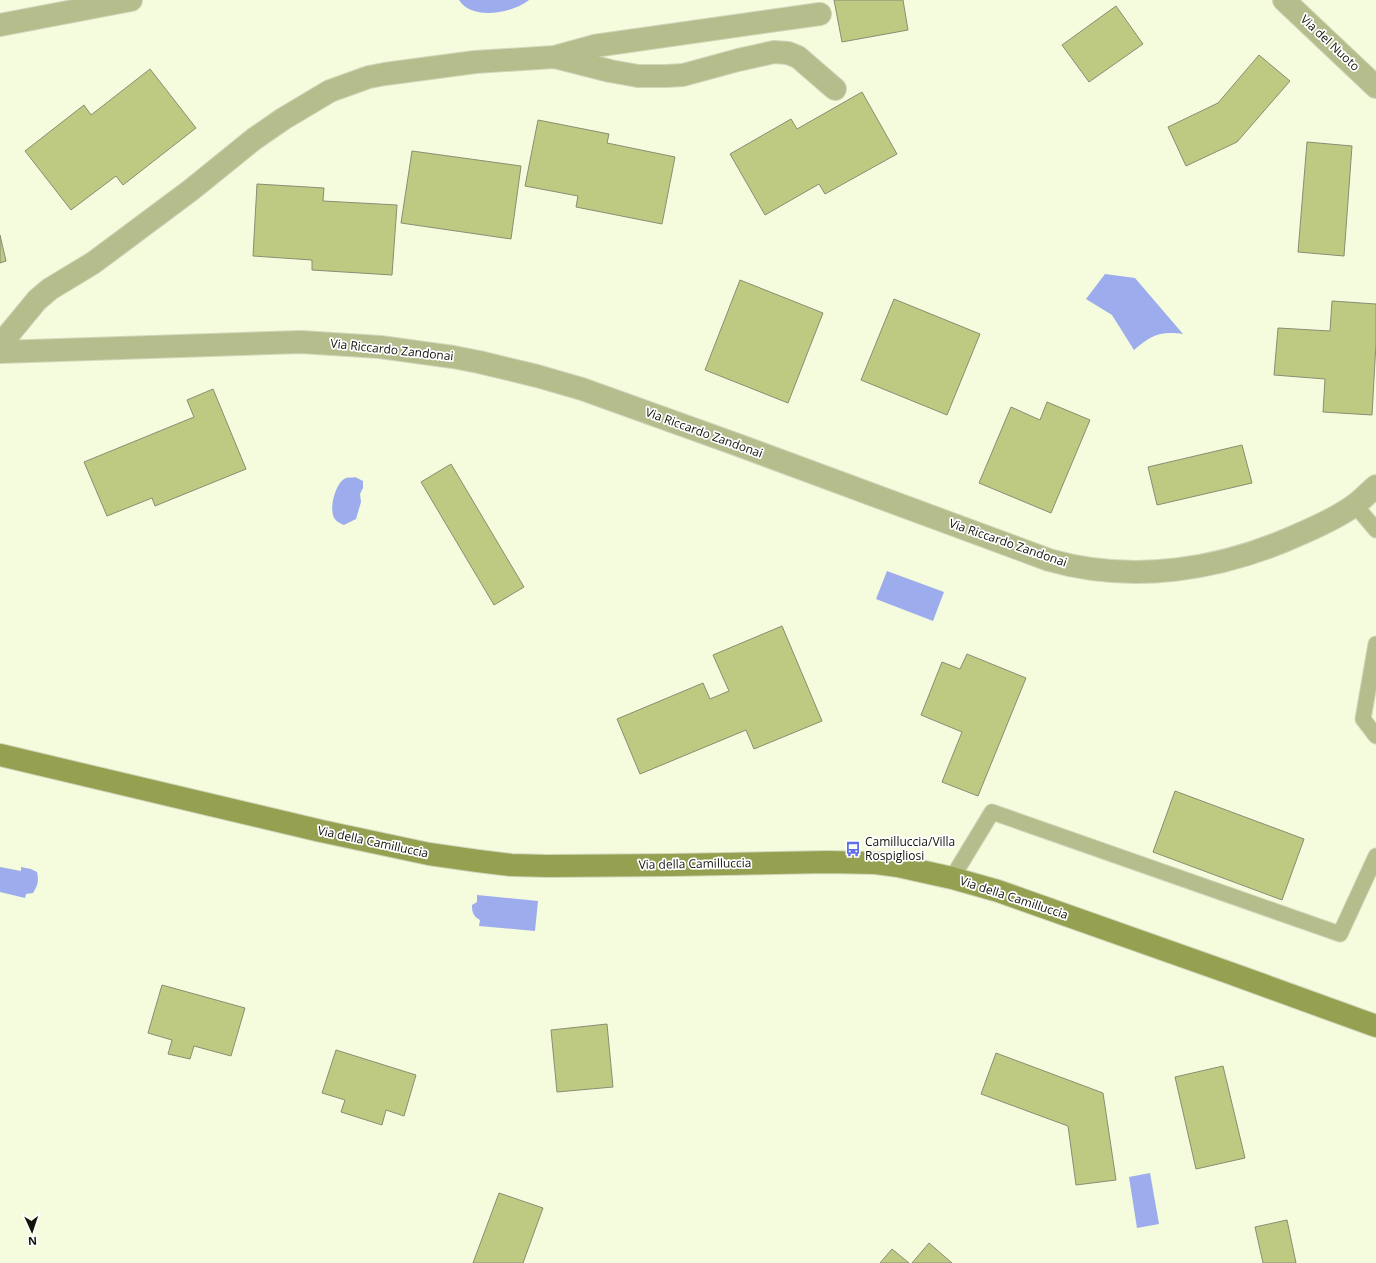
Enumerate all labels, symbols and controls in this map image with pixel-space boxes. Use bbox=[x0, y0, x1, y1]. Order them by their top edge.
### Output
street label: Via del Nuoto bbox=[1297, 11, 1364, 75]
street label: Via Riccardo Zandonai bbox=[330, 335, 454, 364]
street label: Via Riccardo Zandonai bbox=[643, 403, 765, 462]
street label: Via Riccardo Zandonai bbox=[947, 514, 1069, 571]
street label: Via della Camilluccia bbox=[316, 821, 430, 862]
place label: Camilluccia/Villa Rospigliosi bbox=[865, 833, 955, 864]
bus stop icon: Camilluccia/Villa Rospigliosi bbox=[844, 840, 862, 858]
street label: Via della Camilluccia bbox=[638, 854, 752, 873]
street label: Via della Camilluccia bbox=[958, 872, 1070, 923]
north arrow bbox=[12, 1211, 52, 1251]
text: N bbox=[28, 1234, 37, 1249]

